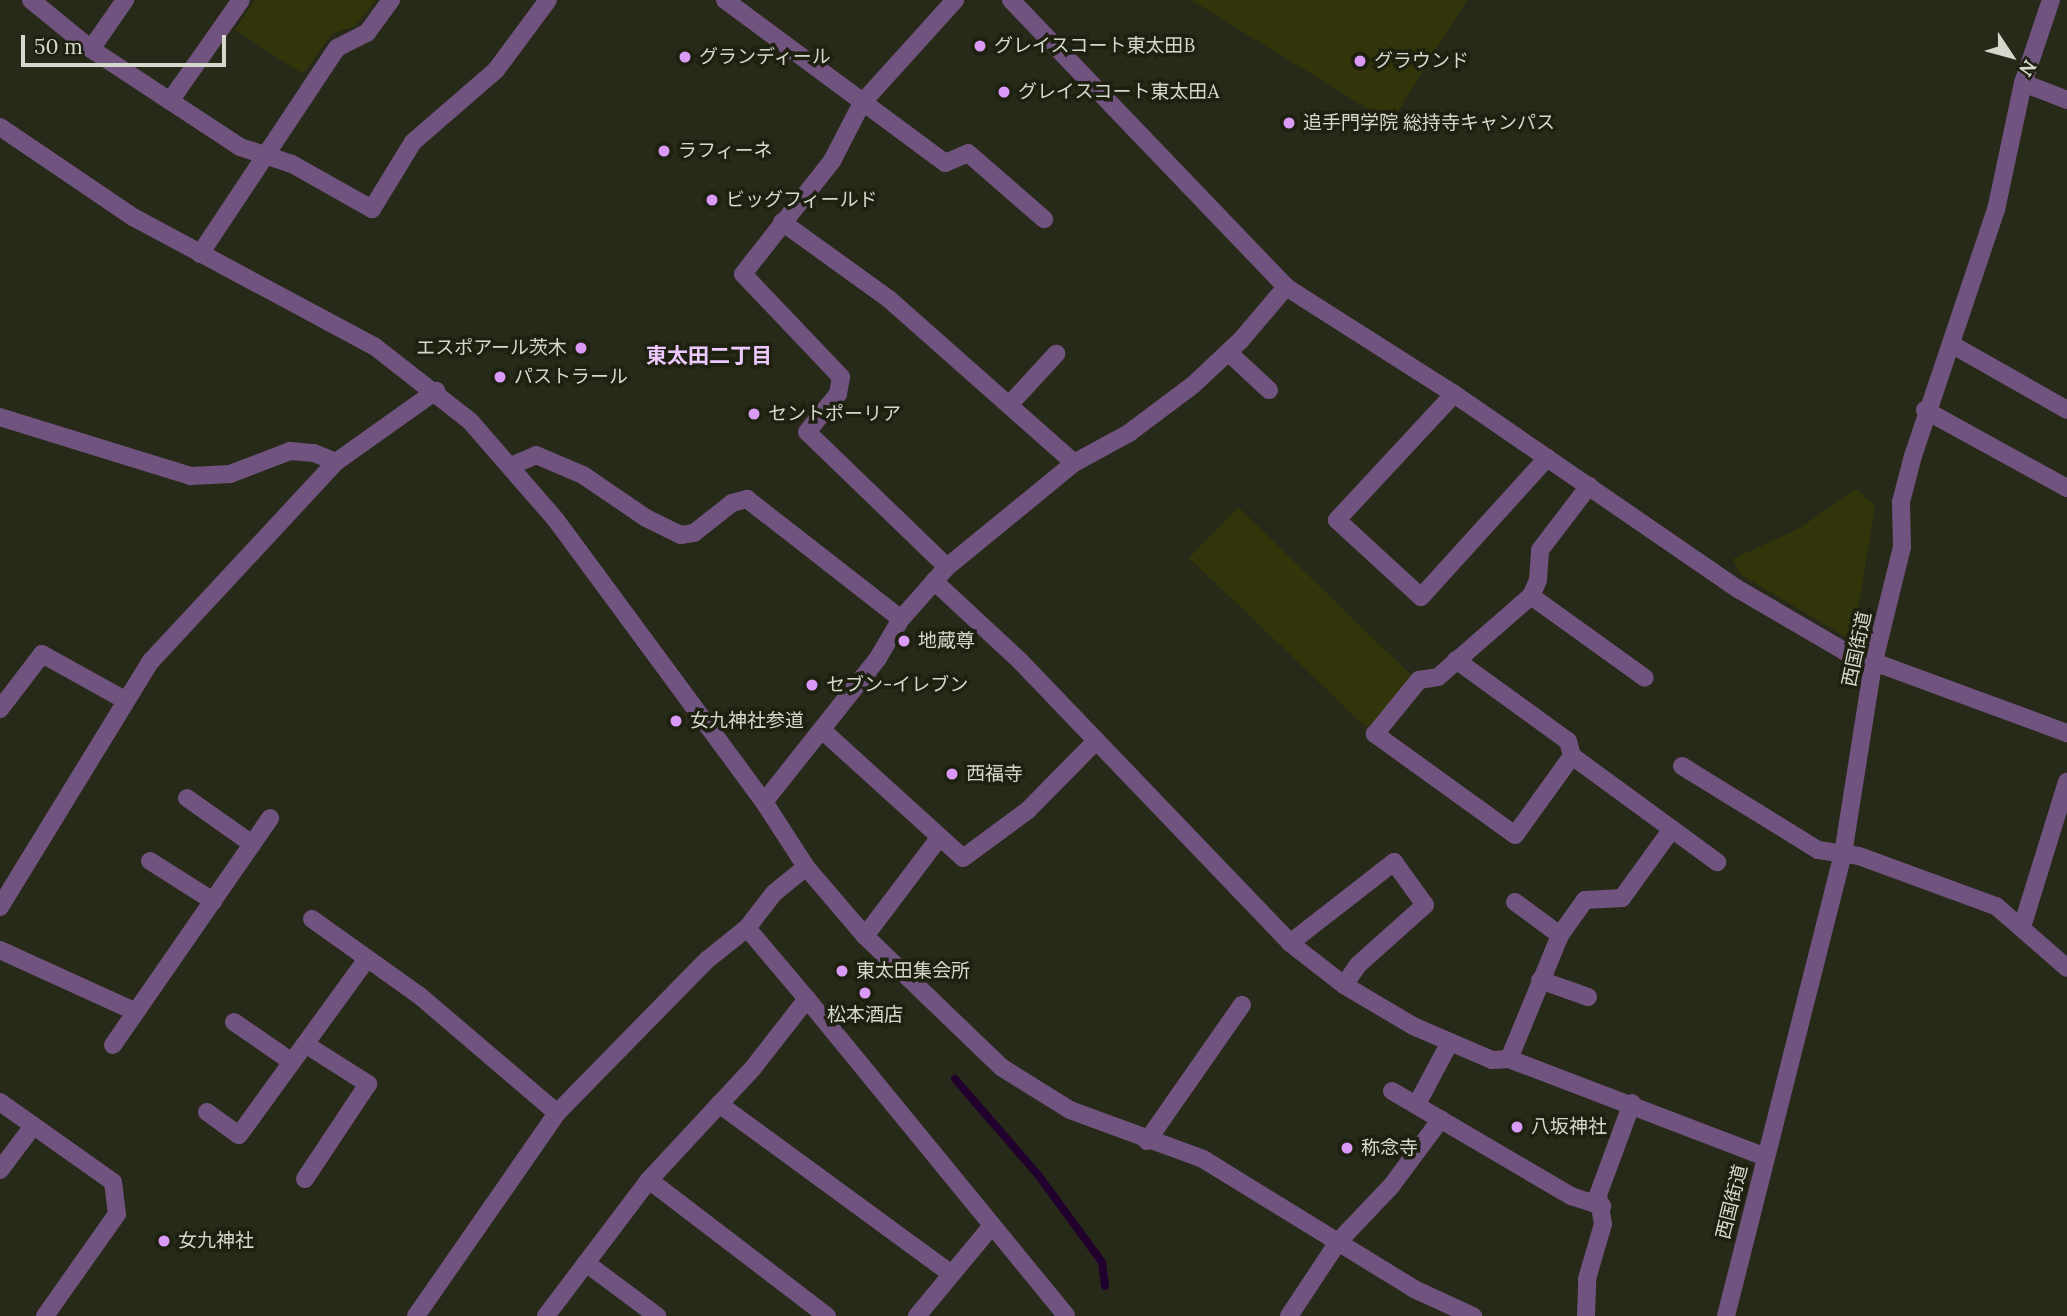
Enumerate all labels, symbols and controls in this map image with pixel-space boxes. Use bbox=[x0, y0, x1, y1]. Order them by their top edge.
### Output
scale bar bbox=[24, 21, 229, 65]
north arrow bbox=[1976, 21, 2046, 91]
text: 50 m bbox=[34, 33, 83, 60]
place label: グレイスコート東太田B bbox=[994, 35, 1196, 57]
marker: グレイスコート東太田B bbox=[972, 38, 988, 54]
place label: グランディール bbox=[699, 46, 832, 68]
marker: グランディール bbox=[677, 49, 693, 65]
place label: グラウンド bbox=[1374, 50, 1469, 72]
marker: グラウンド bbox=[1352, 53, 1368, 69]
text: N bbox=[2014, 55, 2042, 81]
place label: グレイスコート東太田A bbox=[1018, 81, 1220, 103]
marker: グレイスコート東太田A bbox=[996, 84, 1012, 100]
place label: 追手門学院 総持寺キャンパス bbox=[1303, 112, 1555, 134]
marker: 追手門学院 総持寺キャンパス bbox=[1281, 115, 1297, 131]
place label: ラフィーネ bbox=[678, 140, 773, 162]
marker: ラフィーネ bbox=[656, 143, 672, 159]
place label: ビッグフィールド bbox=[726, 189, 878, 211]
marker: ビッグフィールド bbox=[704, 192, 720, 208]
place label: エスポアール茨木 bbox=[416, 337, 567, 359]
marker: エスポアール茨木 bbox=[573, 340, 589, 356]
district label: 東太田二丁目 bbox=[646, 343, 772, 369]
place label: パストラール bbox=[514, 366, 628, 388]
marker: パストラール bbox=[492, 369, 508, 385]
place label: セントポーリア bbox=[768, 403, 901, 425]
marker: セントポーリア bbox=[746, 406, 762, 422]
street label: 西国街道 bbox=[1838, 609, 1876, 689]
place label: 地蔵尊 bbox=[918, 630, 975, 652]
marker: 地蔵尊 bbox=[896, 633, 912, 649]
place label: セブン-イレブン bbox=[826, 674, 968, 696]
marker: セブン-イレブン bbox=[804, 677, 820, 693]
place label: 女九神社参道 bbox=[690, 710, 804, 732]
marker: 女九神社参道 bbox=[668, 713, 684, 729]
place label: 西福寺 bbox=[966, 763, 1023, 785]
marker: 西福寺 bbox=[944, 766, 960, 782]
place label: 東太田集会所 bbox=[856, 960, 970, 982]
marker: 東太田集会所 bbox=[834, 963, 850, 979]
marker: 松本酒店 bbox=[857, 985, 873, 1001]
place label: 松本酒店 bbox=[827, 1004, 903, 1026]
place label: 八坂神社 bbox=[1531, 1116, 1607, 1138]
marker: 八坂神社 bbox=[1509, 1119, 1525, 1135]
place label: 称念寺 bbox=[1361, 1137, 1418, 1159]
marker: 称念寺 bbox=[1339, 1140, 1355, 1156]
street label: 西国街道 bbox=[1712, 1162, 1752, 1242]
place label: 女九神社 bbox=[178, 1230, 254, 1252]
marker: 女九神社 bbox=[156, 1233, 172, 1249]

